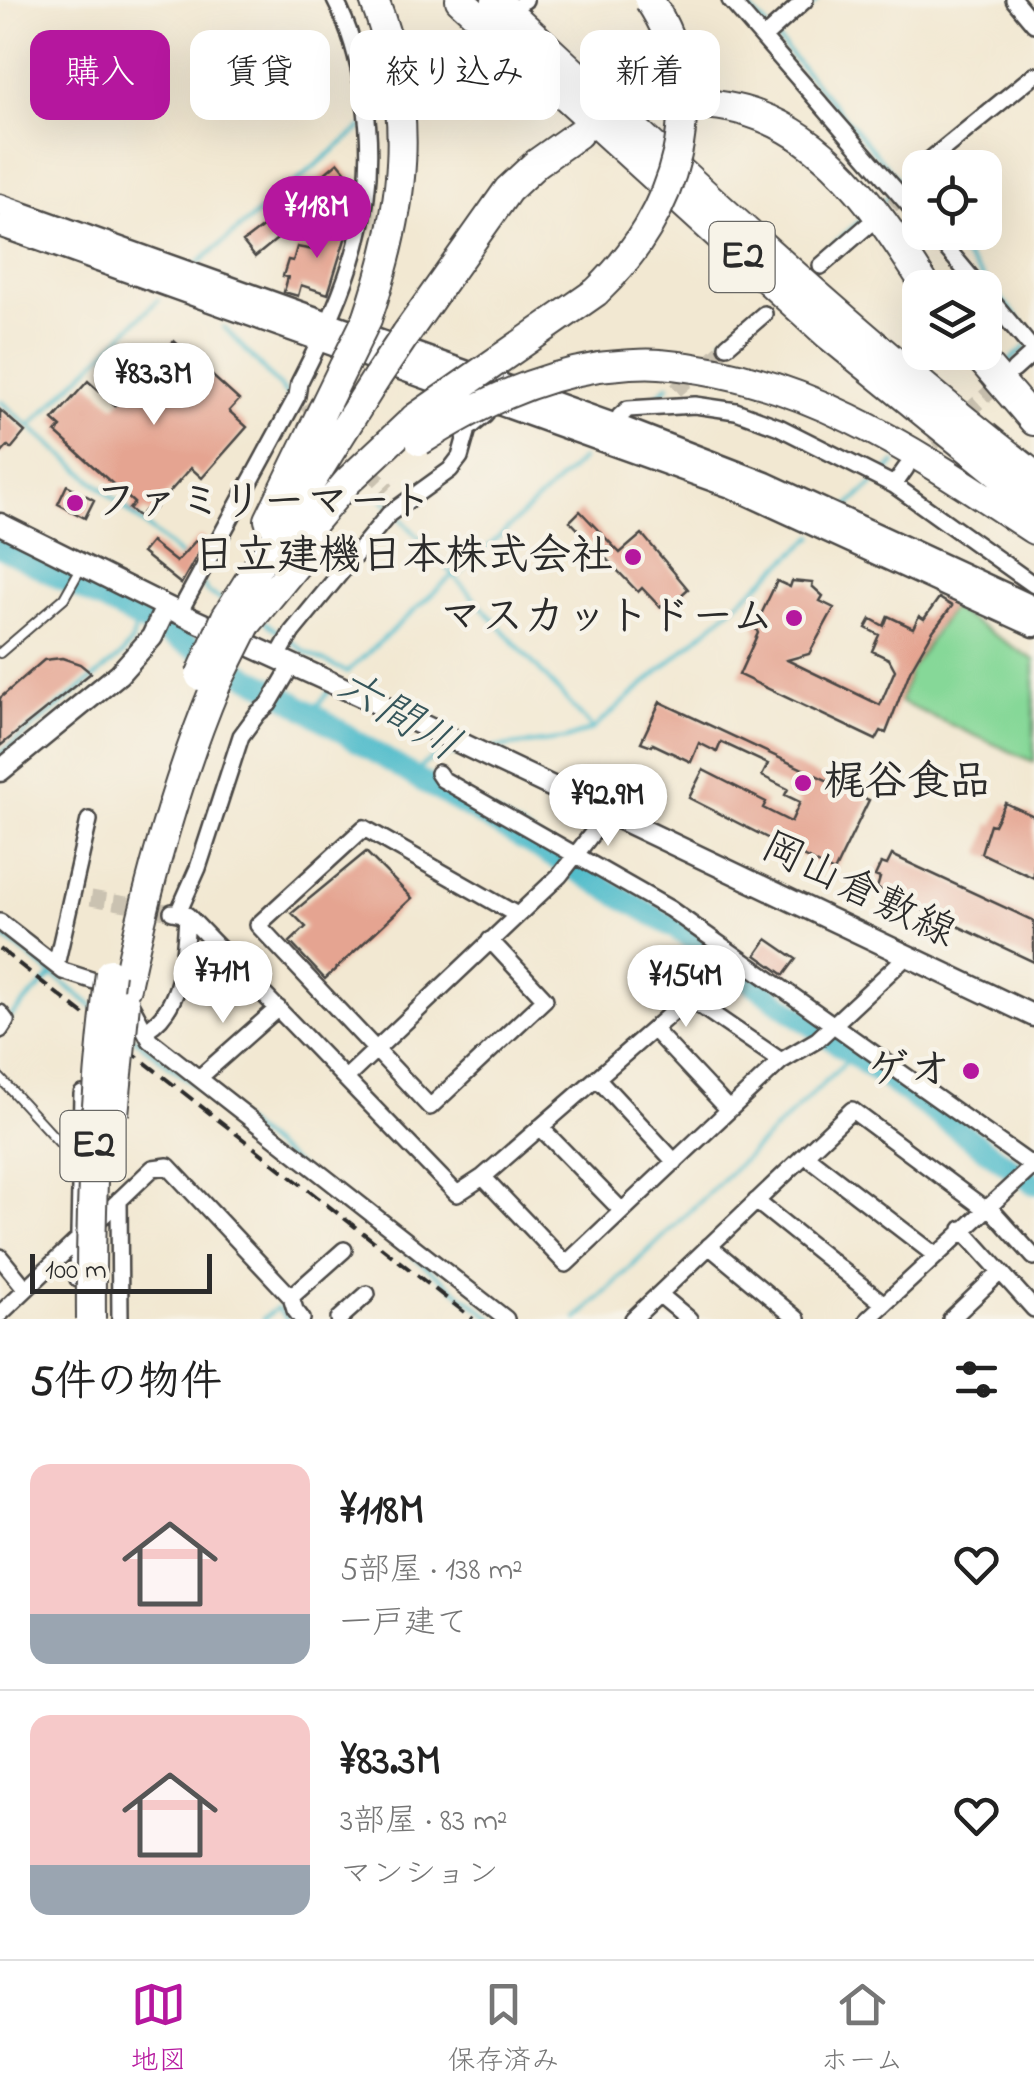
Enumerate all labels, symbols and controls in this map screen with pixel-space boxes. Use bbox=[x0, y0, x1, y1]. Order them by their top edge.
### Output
chip: 購入 bbox=[30, 30, 170, 120]
chip: 賃貸 bbox=[190, 30, 330, 120]
chip: 絞り込み bbox=[350, 30, 560, 120]
chip: 新着 bbox=[580, 30, 720, 120]
map controls bbox=[902, 150, 1002, 370]
button: locate bbox=[902, 150, 1002, 250]
pin: ¥118M bbox=[247, 176, 387, 261]
text: ¥118M bbox=[285, 185, 349, 232]
road number: E2 bbox=[710, 222, 774, 292]
button: layers bbox=[902, 270, 1002, 370]
pin: ¥83.3M bbox=[73, 343, 235, 428]
text: ¥83.3M bbox=[116, 352, 192, 399]
place label: ファミリーマート bbox=[95, 473, 433, 534]
marker: ファミリーマート bbox=[64, 492, 86, 514]
place label: 日立建機日本株式会社 bbox=[193, 527, 613, 588]
marker: 日立建機日本株式会社 bbox=[622, 546, 644, 568]
place label: マスカットドーム bbox=[440, 588, 774, 649]
marker: マスカットドーム bbox=[783, 607, 805, 629]
water label: 六間川 bbox=[322, 654, 472, 780]
place label: 梶谷食品 bbox=[823, 753, 991, 814]
pin: ¥92.9M bbox=[527, 764, 689, 849]
marker: 梶谷食品 bbox=[792, 772, 814, 794]
text: ¥92.9M bbox=[571, 773, 645, 820]
street label: 岡山倉敷線 bbox=[750, 818, 966, 964]
pin: ¥71M bbox=[164, 941, 282, 1026]
pin: ¥154M bbox=[616, 945, 756, 1030]
text: ¥71M bbox=[195, 950, 251, 997]
text: ¥154M bbox=[649, 954, 723, 1001]
place label: ゲオ bbox=[867, 1041, 951, 1102]
marker: ゲオ bbox=[960, 1060, 982, 1082]
road number: E2 bbox=[61, 1111, 126, 1181]
scale bar bbox=[30, 1249, 212, 1294]
text: 100 m bbox=[45, 1251, 107, 1292]
icon: filters bbox=[949, 1352, 1004, 1407]
text: 5件の物件 bbox=[30, 1353, 222, 1414]
text: ¥118M bbox=[340, 1481, 424, 1542]
icon: home bbox=[110, 1504, 230, 1624]
icon: heart bbox=[949, 1537, 1004, 1592]
text: 5部屋 · 138 m² bbox=[340, 1548, 523, 1595]
text: 一戸建て bbox=[340, 1601, 468, 1648]
text: ¥83.3M bbox=[340, 1732, 441, 1793]
icon: home bbox=[110, 1755, 230, 1875]
icon: heart bbox=[949, 1788, 1004, 1843]
text: 3部屋 · 83 m² bbox=[340, 1799, 508, 1846]
text: マンション bbox=[340, 1852, 499, 1899]
tab: 地図 bbox=[131, 1977, 187, 2083]
tab: 保存済み bbox=[448, 1977, 560, 2083]
tab: ホーム bbox=[821, 1977, 903, 2083]

